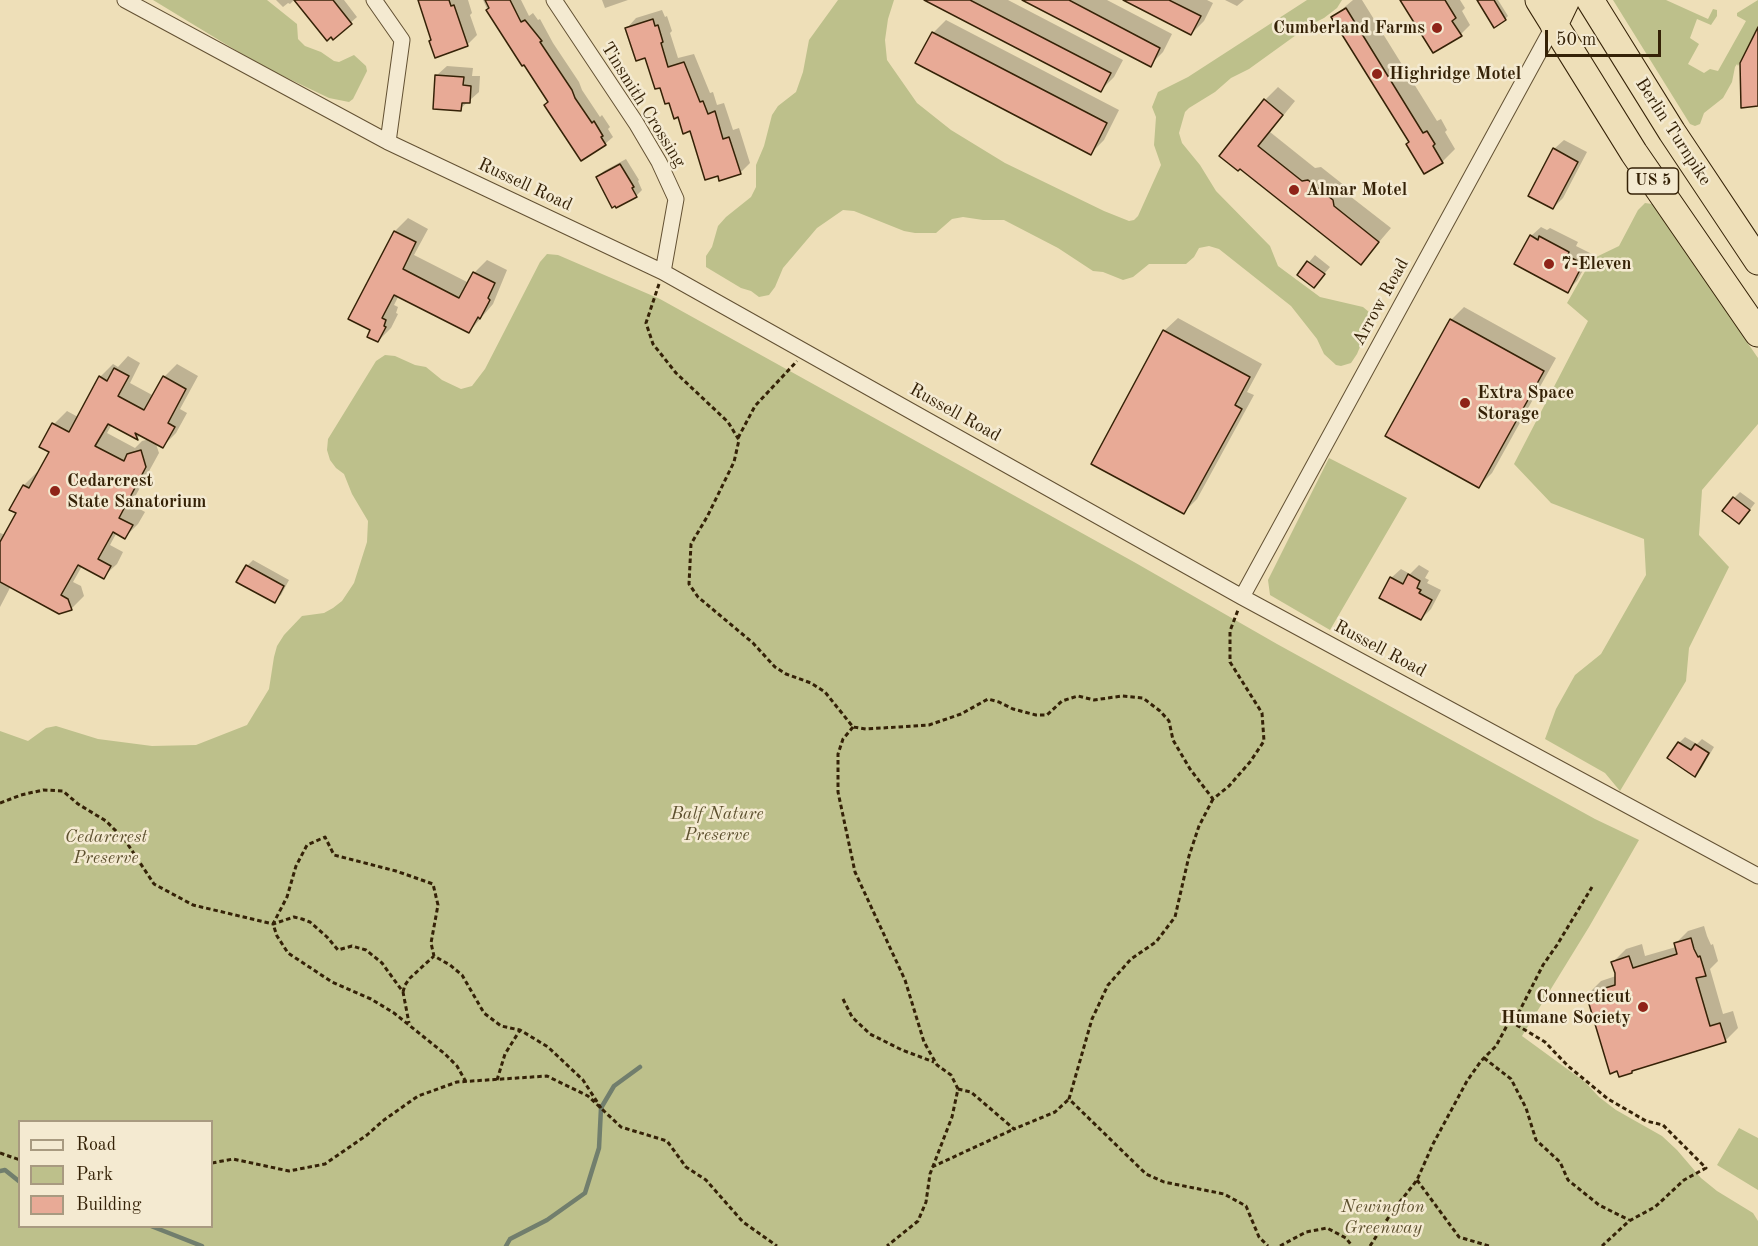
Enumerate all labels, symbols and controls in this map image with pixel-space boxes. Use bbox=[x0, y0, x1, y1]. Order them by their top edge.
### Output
place label: Cumberland Farms bbox=[1273, 17, 1425, 39]
scale bar bbox=[1548, 18, 1664, 56]
marker: Cumberland Farms bbox=[1430, 21, 1444, 35]
text: 50 m bbox=[1556, 31, 1596, 49]
street label: Tinsmith Crossing bbox=[596, 38, 690, 172]
place label: Highridge Motel bbox=[1389, 63, 1521, 85]
marker: Highridge Motel bbox=[1370, 67, 1384, 81]
street label: Berlin Turnpike bbox=[1630, 74, 1716, 190]
street label: Russell Road bbox=[475, 154, 575, 216]
road number: US 5 bbox=[1628, 168, 1678, 194]
place label: Almar Motel bbox=[1306, 179, 1407, 201]
marker: Almar Motel bbox=[1287, 183, 1301, 197]
place label: 7-Eleven bbox=[1561, 253, 1632, 275]
street label: Arrow Road bbox=[1348, 255, 1414, 349]
marker: 7-Eleven bbox=[1542, 257, 1556, 271]
street label: Russell Road bbox=[905, 379, 1005, 447]
place label: Extra Space Storage bbox=[1477, 382, 1574, 424]
marker: Extra Space Storage bbox=[1458, 396, 1472, 410]
place label: Cedarcrest State Sanatorium bbox=[67, 470, 206, 512]
marker: Cedarcrest State Sanatorium bbox=[48, 484, 62, 498]
street label: Russell Road bbox=[1330, 616, 1430, 682]
park label: Balf Nature Preserve bbox=[670, 803, 764, 846]
park label: Cedarcrest Preserve bbox=[65, 826, 147, 868]
place label: Connecticut Humane Society bbox=[1501, 986, 1631, 1028]
marker: Connecticut Humane Society bbox=[1636, 1000, 1650, 1014]
legend bbox=[18, 1120, 213, 1228]
text: Road bbox=[76, 1136, 116, 1154]
text: Park bbox=[76, 1166, 113, 1184]
text: Building bbox=[76, 1196, 141, 1214]
park label: Newington Greenway bbox=[1341, 1196, 1425, 1238]

